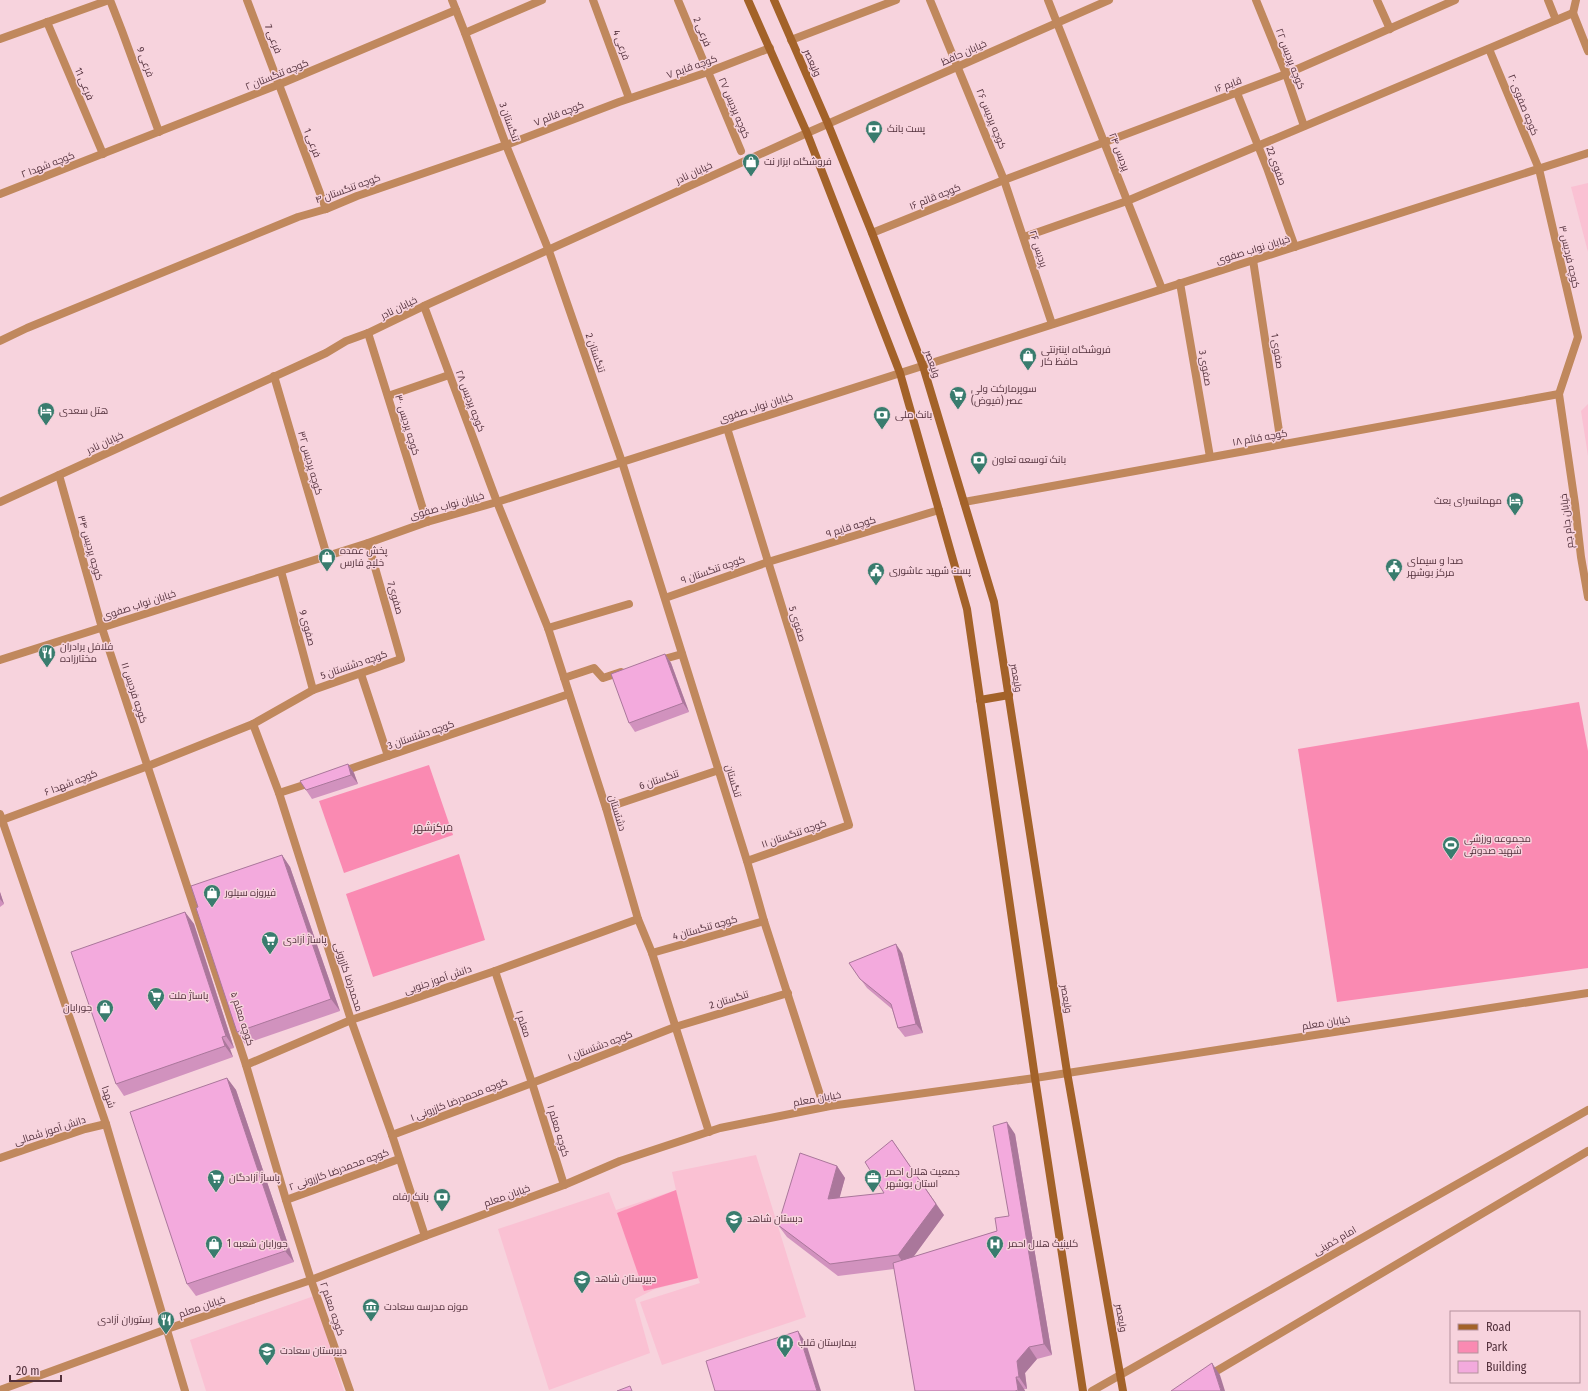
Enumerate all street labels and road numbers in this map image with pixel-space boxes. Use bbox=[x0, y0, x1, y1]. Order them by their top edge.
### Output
street label: فرعی 2 bbox=[690, 16, 714, 48]
street label: فرعی 7 bbox=[262, 23, 284, 55]
street label: کوچه پردیس ۲۲ bbox=[1273, 27, 1307, 91]
street label: فرعی 4 bbox=[610, 28, 632, 62]
street label: خیابان حافظ bbox=[939, 38, 989, 68]
street label: فرعی 9 bbox=[134, 45, 156, 79]
street label: ولیعصر bbox=[800, 47, 823, 79]
street label: کوچه قایم ۷ bbox=[665, 53, 719, 82]
street label: کوچه تنگستان ۲ bbox=[244, 57, 310, 93]
street label: فرعی 11 bbox=[72, 66, 96, 102]
street label: کوچه صفوی ۲۰ bbox=[1505, 73, 1541, 137]
street label: قایم ۱۶ bbox=[1213, 74, 1244, 96]
street label: کوچه پردیس ۲۷ bbox=[716, 76, 752, 140]
street label: کوچه پردیس ۲۶ bbox=[973, 87, 1009, 151]
street label: کوچه قائم ۷ bbox=[532, 99, 586, 130]
street label: تنگستان 3 bbox=[496, 101, 522, 143]
street label: فرعی 1 bbox=[301, 127, 323, 159]
street label: پردیس ۲۴ bbox=[1106, 131, 1132, 173]
street label: صفوی 22 bbox=[1263, 145, 1289, 187]
street label: کوچه شهدا ۲ bbox=[20, 149, 76, 181]
street label: خیابان نادر bbox=[673, 159, 714, 187]
street label: کوچه تنگستان ۴ bbox=[314, 172, 382, 206]
street label: کوچه قائم ۱۶ bbox=[908, 181, 963, 214]
street label: کوچه فردیس ۳ bbox=[1556, 225, 1582, 289]
street label: پردیس ۲۶ bbox=[1026, 229, 1050, 269]
street label: خیابان نواب صفوی bbox=[1215, 233, 1291, 267]
street label: خیابان نادر bbox=[378, 294, 419, 322]
street label: تنگستان 2 bbox=[583, 332, 607, 374]
street label: صفوی 1 bbox=[1268, 332, 1286, 370]
street label: ولیعصر bbox=[921, 348, 942, 380]
street label: صفوی 3 bbox=[1196, 349, 1214, 387]
street label: کوچه پردیس ۲۸ bbox=[453, 368, 487, 434]
street label: خیابان نواب صفوی bbox=[718, 390, 794, 426]
street label: کوچه پردیس ۳۰ bbox=[392, 393, 422, 457]
street label: کوچه قائم ۱۸ bbox=[1232, 427, 1289, 450]
street label: خیابان نادر bbox=[84, 429, 125, 457]
street label: کوچه پردیس ۳۲ bbox=[295, 430, 325, 496]
street label: خیابان نواب صفوی bbox=[408, 490, 486, 522]
street label: خیابان جام جم bbox=[1558, 493, 1577, 549]
street label: کوچه پردیس ۳۴ bbox=[75, 514, 105, 582]
street label: کوچه قایم ۹ bbox=[825, 514, 878, 541]
street label: کوچه تنگستان ۹ bbox=[679, 553, 747, 587]
street label: صفوی7 bbox=[385, 580, 405, 616]
street label: خیابان نواب صفوی bbox=[101, 587, 177, 623]
street label: صفوی 5 bbox=[786, 605, 808, 643]
street label: صفوی 9 bbox=[296, 609, 318, 647]
street label: کوچه دشتستان 5 bbox=[319, 648, 389, 682]
street label: کوچه فردیس ۱۱ bbox=[119, 661, 149, 725]
street label: ولیعصر bbox=[1008, 662, 1024, 693]
street label: کوچه دشتستان 3 bbox=[386, 718, 456, 752]
street label: تنگستان bbox=[722, 763, 744, 799]
street label: کوچه شهدا ۶ bbox=[43, 767, 99, 799]
street label: تنگستان 6 bbox=[638, 768, 681, 792]
street label: دشتستان bbox=[606, 793, 628, 833]
street label: کوچه تنگستان ۱۱ bbox=[760, 817, 828, 851]
street label: کوچه تنگستان 4 bbox=[671, 913, 739, 943]
street label: محمدرضا کازرونی bbox=[331, 941, 365, 1013]
street label: دانش آموز جنوبی bbox=[403, 963, 474, 997]
street label: ولیعصر bbox=[1058, 983, 1074, 1014]
street label: تنگستان 2 bbox=[708, 988, 750, 1012]
street label: کوچه معلم ۵ bbox=[227, 991, 256, 1048]
street label: معلم ۱ bbox=[512, 1009, 533, 1039]
street label: خیابان معلم bbox=[1301, 1013, 1351, 1034]
street label: کوچه دشتستان ۱ bbox=[566, 1028, 634, 1064]
street label: کوچه محمدرضا کازرونی ۱ bbox=[409, 1076, 509, 1124]
street label: شهدا bbox=[99, 1084, 117, 1110]
street label: خیابان معلم bbox=[792, 1089, 842, 1110]
street label: کوچه معلم ۱ bbox=[543, 1104, 572, 1159]
street label: دانش آموز شمالی bbox=[13, 1114, 87, 1148]
street label: کوچه محمدرضا کازرونی ۲ bbox=[287, 1146, 391, 1194]
street label: خیابان معلم bbox=[482, 1182, 532, 1211]
street label: امام خمینی bbox=[1311, 1224, 1359, 1259]
street label: کوچه معلم ۲ bbox=[316, 1281, 347, 1338]
street label: خیابان معلم bbox=[177, 1293, 227, 1322]
street label: ولیعصر bbox=[1112, 1302, 1129, 1333]

